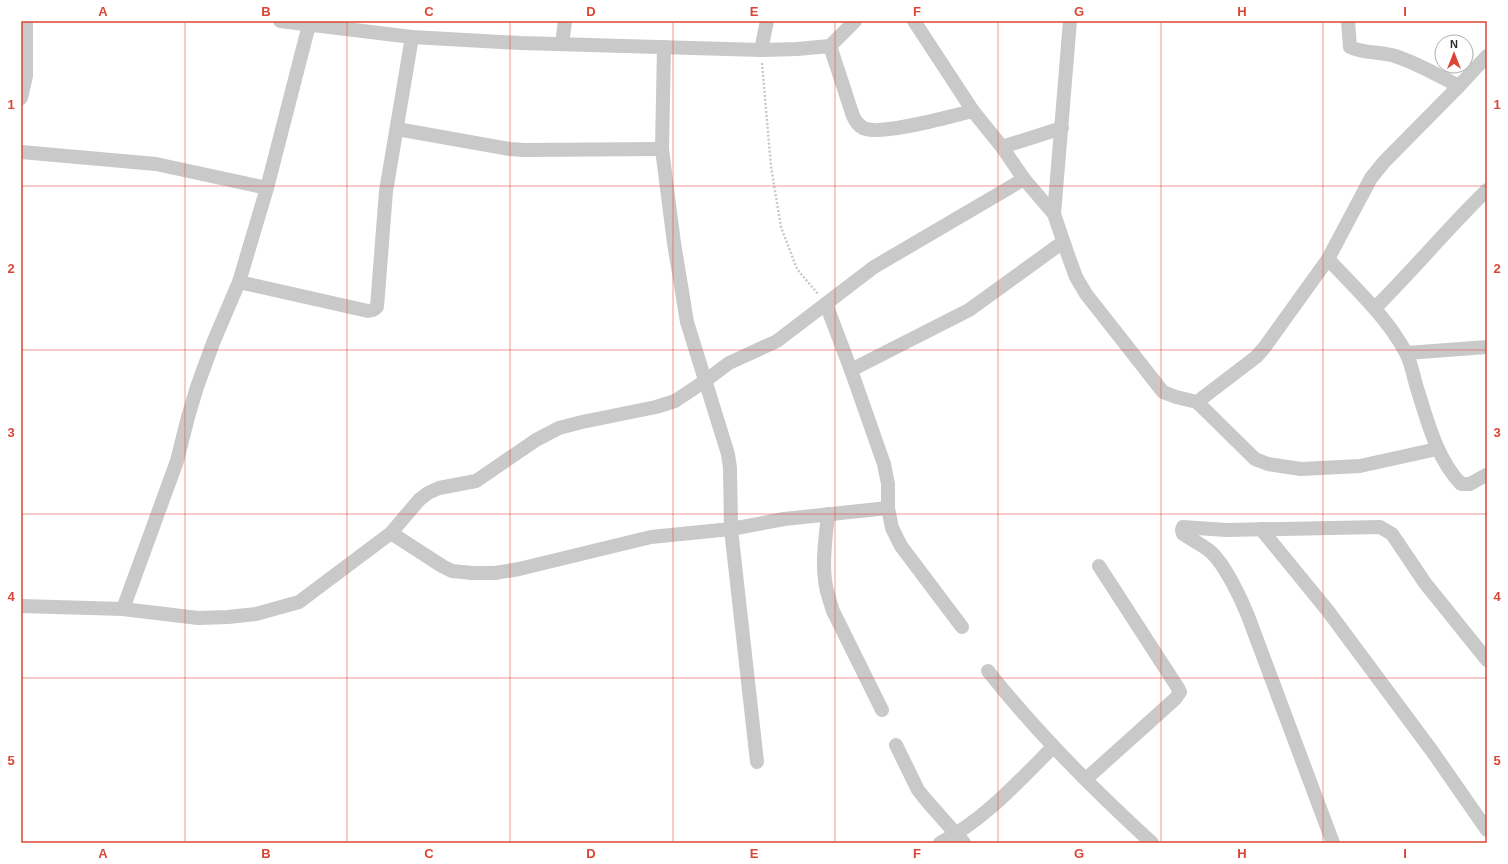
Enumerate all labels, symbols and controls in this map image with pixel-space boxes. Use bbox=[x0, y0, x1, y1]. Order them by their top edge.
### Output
text: A bbox=[98, 4, 108, 19]
text: B bbox=[261, 4, 271, 19]
text: C bbox=[424, 4, 434, 19]
text: D bbox=[586, 4, 596, 19]
text: E bbox=[750, 4, 759, 19]
text: F bbox=[913, 4, 921, 19]
text: G bbox=[1074, 4, 1084, 19]
text: H bbox=[1237, 4, 1247, 19]
text: I bbox=[1403, 4, 1407, 19]
north arrow bbox=[1434, 34, 1474, 74]
text: N bbox=[1450, 38, 1458, 50]
text: 1 bbox=[7, 97, 15, 112]
text: 1 bbox=[1493, 97, 1501, 112]
text: 2 bbox=[7, 261, 15, 276]
text: 2 bbox=[1493, 261, 1501, 276]
text: 3 bbox=[7, 425, 15, 440]
text: 3 bbox=[1493, 425, 1501, 440]
text: 4 bbox=[7, 589, 15, 604]
text: 4 bbox=[1493, 589, 1501, 604]
text: 5 bbox=[7, 753, 15, 768]
text: 5 bbox=[1493, 753, 1501, 768]
text: A bbox=[98, 846, 108, 861]
text: B bbox=[261, 846, 271, 861]
text: C bbox=[424, 846, 434, 861]
text: D bbox=[586, 846, 596, 861]
text: E bbox=[750, 846, 759, 861]
text: F bbox=[913, 846, 921, 861]
text: G bbox=[1074, 846, 1084, 861]
text: H bbox=[1237, 846, 1247, 861]
text: I bbox=[1403, 846, 1407, 861]

